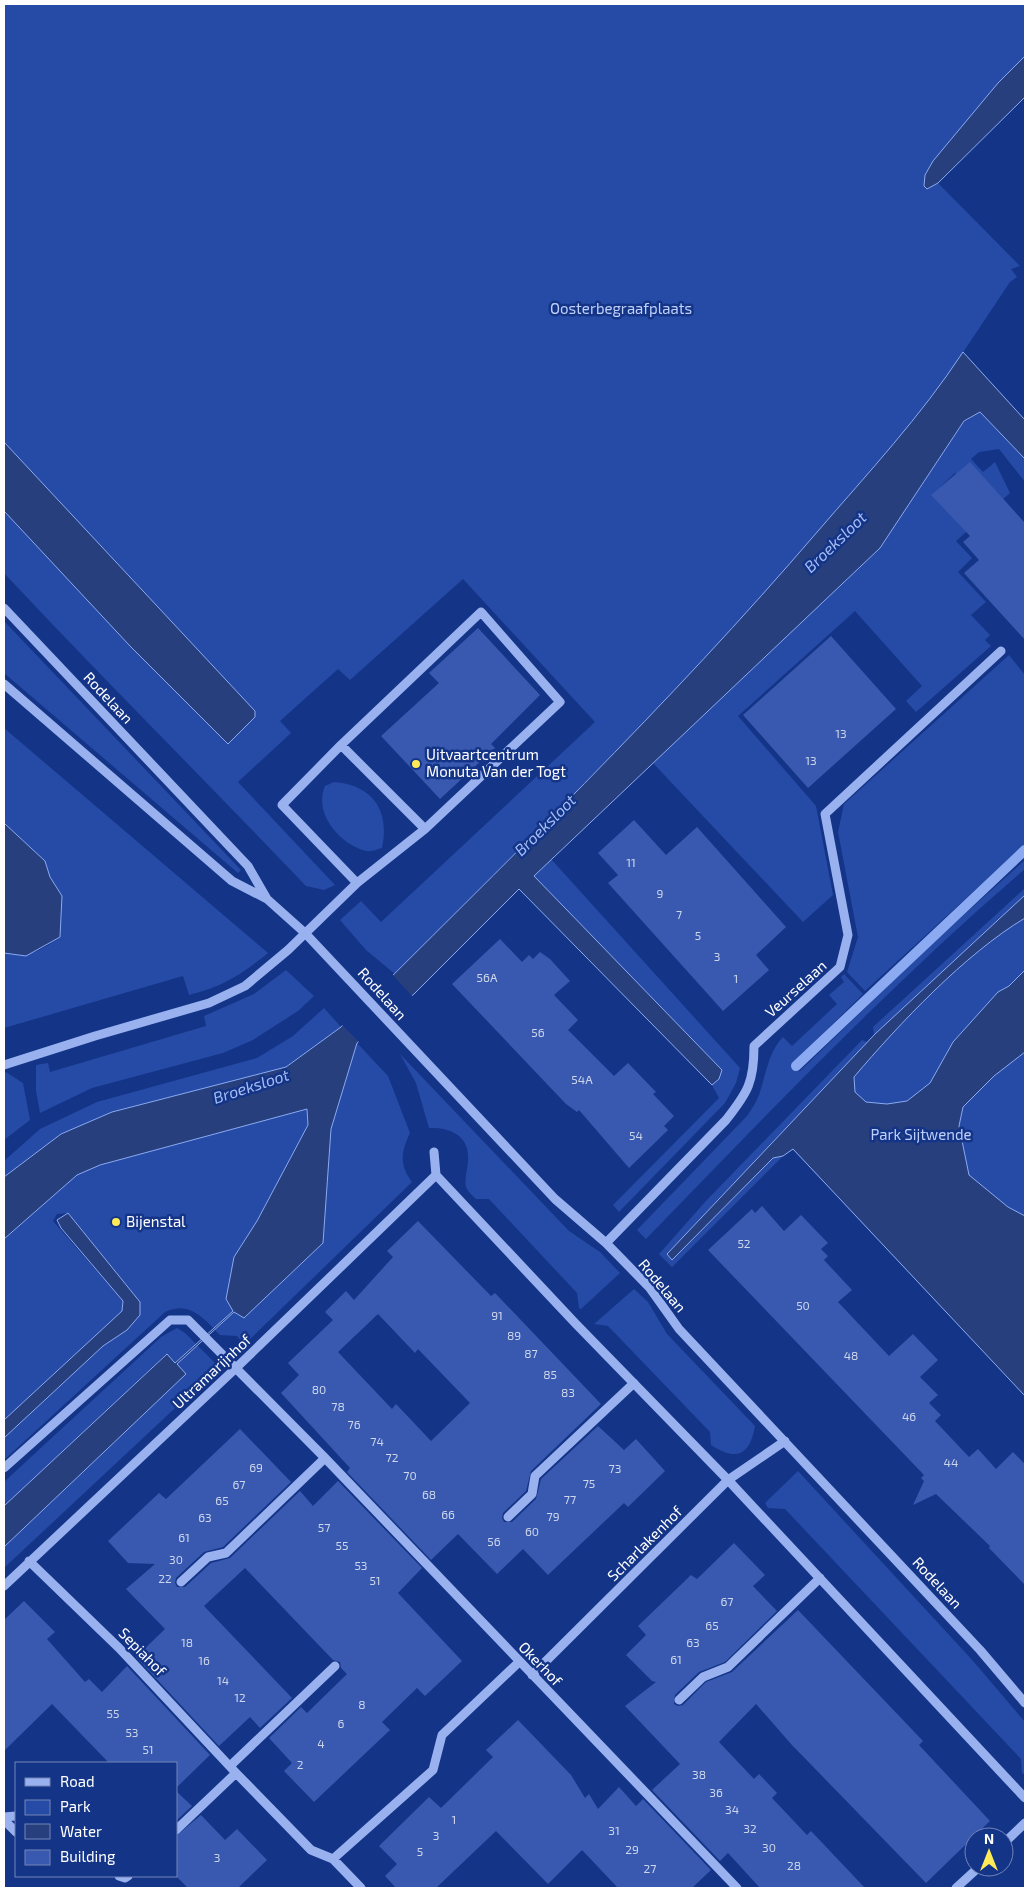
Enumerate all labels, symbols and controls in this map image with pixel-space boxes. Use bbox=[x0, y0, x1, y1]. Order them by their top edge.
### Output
park label: Oosterbegraafplaats bbox=[550, 299, 692, 317]
water label: Broeksloot bbox=[800, 507, 870, 576]
street label: Rodelaan bbox=[80, 668, 137, 727]
house number: 13 bbox=[835, 726, 847, 740]
place label: Uitvaartcentrum Monuta Van der Togt bbox=[426, 745, 566, 780]
house number: 13 bbox=[805, 753, 817, 767]
marker: Uitvaartcentrum Monuta Van der Togt bbox=[410, 758, 422, 770]
water label: Broeksloot bbox=[510, 789, 580, 859]
house number: 11 bbox=[626, 855, 636, 869]
house number: 9 bbox=[657, 886, 664, 900]
house number: 7 bbox=[676, 907, 682, 921]
house number: 5 bbox=[695, 928, 701, 942]
house number: 3 bbox=[714, 949, 720, 963]
street label: Veurselaan bbox=[761, 956, 830, 1021]
street label: Rodelaan bbox=[355, 964, 411, 1023]
house number: 56A bbox=[477, 970, 498, 984]
house number: 1 bbox=[734, 971, 738, 985]
house number: 56 bbox=[531, 1025, 545, 1039]
water label: Broeksloot bbox=[210, 1064, 292, 1107]
house number: 54A bbox=[571, 1072, 593, 1086]
park label: Park Sijtwende bbox=[870, 1125, 972, 1144]
house number: 54 bbox=[629, 1128, 643, 1142]
place label: Bijenstal bbox=[126, 1212, 186, 1231]
marker: Bijenstal bbox=[110, 1216, 122, 1228]
house number: 52 bbox=[737, 1236, 751, 1250]
street label: Rodelaan bbox=[635, 1255, 690, 1316]
house number: 50 bbox=[796, 1298, 810, 1312]
house number: 91 bbox=[491, 1308, 503, 1322]
house number: 89 bbox=[507, 1328, 521, 1342]
street label: Ultramarijnhof bbox=[168, 1330, 255, 1413]
house number: 87 bbox=[524, 1346, 538, 1360]
house number: 48 bbox=[844, 1348, 858, 1362]
house number: 85 bbox=[543, 1367, 557, 1381]
house number: 80 bbox=[312, 1382, 326, 1396]
house number: 83 bbox=[561, 1385, 575, 1399]
house number: 78 bbox=[331, 1399, 345, 1413]
house number: 46 bbox=[902, 1409, 916, 1423]
house number: 76 bbox=[347, 1417, 361, 1431]
house number: 74 bbox=[370, 1434, 384, 1448]
house number: 72 bbox=[386, 1450, 399, 1464]
house number: 44 bbox=[944, 1455, 958, 1469]
house number: 69 bbox=[249, 1460, 263, 1474]
house number: 73 bbox=[609, 1461, 621, 1475]
house number: 70 bbox=[403, 1468, 417, 1482]
house number: 75 bbox=[583, 1476, 595, 1490]
house number: 67 bbox=[232, 1477, 246, 1491]
house number: 68 bbox=[422, 1487, 436, 1501]
house number: 77 bbox=[564, 1492, 576, 1506]
house number: 65 bbox=[215, 1493, 229, 1507]
street label: Scharlakenhof bbox=[603, 1502, 686, 1584]
house number: 66 bbox=[441, 1507, 455, 1521]
house number: 79 bbox=[546, 1509, 560, 1523]
house number: 63 bbox=[198, 1510, 212, 1524]
house number: 57 bbox=[318, 1520, 330, 1534]
house number: 60 bbox=[525, 1524, 539, 1538]
house number: 61 bbox=[178, 1530, 190, 1544]
house number: 56 bbox=[487, 1534, 501, 1548]
house number: 55 bbox=[336, 1538, 348, 1552]
house number: 30 bbox=[169, 1552, 183, 1566]
street label: Rodelaan bbox=[909, 1553, 966, 1612]
house number: 53 bbox=[354, 1558, 368, 1572]
house number: 22 bbox=[158, 1571, 172, 1585]
house number: 51 bbox=[369, 1573, 381, 1587]
house number: 67 bbox=[720, 1594, 734, 1608]
house number: 65 bbox=[705, 1618, 719, 1632]
street label: Sepiahof bbox=[115, 1623, 170, 1679]
house number: 18 bbox=[181, 1635, 193, 1649]
house number: 63 bbox=[686, 1635, 700, 1649]
street label: Okerhof bbox=[515, 1637, 566, 1689]
house number: 61 bbox=[670, 1652, 682, 1666]
house number: 16 bbox=[198, 1653, 210, 1667]
house number: 14 bbox=[217, 1673, 229, 1687]
house number: 12 bbox=[234, 1690, 246, 1704]
house number: 8 bbox=[358, 1697, 366, 1711]
house number: 55 bbox=[107, 1706, 119, 1720]
house number: 6 bbox=[338, 1716, 345, 1730]
house number: 53 bbox=[125, 1725, 139, 1739]
house number: 4 bbox=[317, 1736, 325, 1750]
house number: 51 bbox=[142, 1742, 154, 1756]
house number: 2 bbox=[297, 1757, 304, 1771]
legend bbox=[15, 1762, 178, 1877]
house number: 38 bbox=[692, 1767, 706, 1781]
text: Road bbox=[60, 1772, 95, 1790]
house number: 36 bbox=[709, 1785, 723, 1799]
text: Park bbox=[60, 1797, 91, 1815]
house number: 34 bbox=[725, 1802, 739, 1816]
house number: 1 bbox=[452, 1812, 456, 1826]
house number: 32 bbox=[743, 1821, 757, 1835]
text: Water bbox=[60, 1822, 102, 1840]
house number: 31 bbox=[608, 1823, 620, 1837]
north arrow bbox=[964, 1827, 1014, 1877]
house number: 3 bbox=[433, 1828, 439, 1842]
text: N bbox=[984, 1830, 994, 1847]
house number: 30 bbox=[762, 1840, 776, 1854]
house number: 29 bbox=[625, 1842, 639, 1856]
house number: 5 bbox=[417, 1844, 423, 1858]
text: Building bbox=[60, 1847, 116, 1865]
house number: 3 bbox=[214, 1850, 220, 1864]
house number: 28 bbox=[787, 1858, 801, 1872]
house number: 27 bbox=[644, 1861, 656, 1875]

